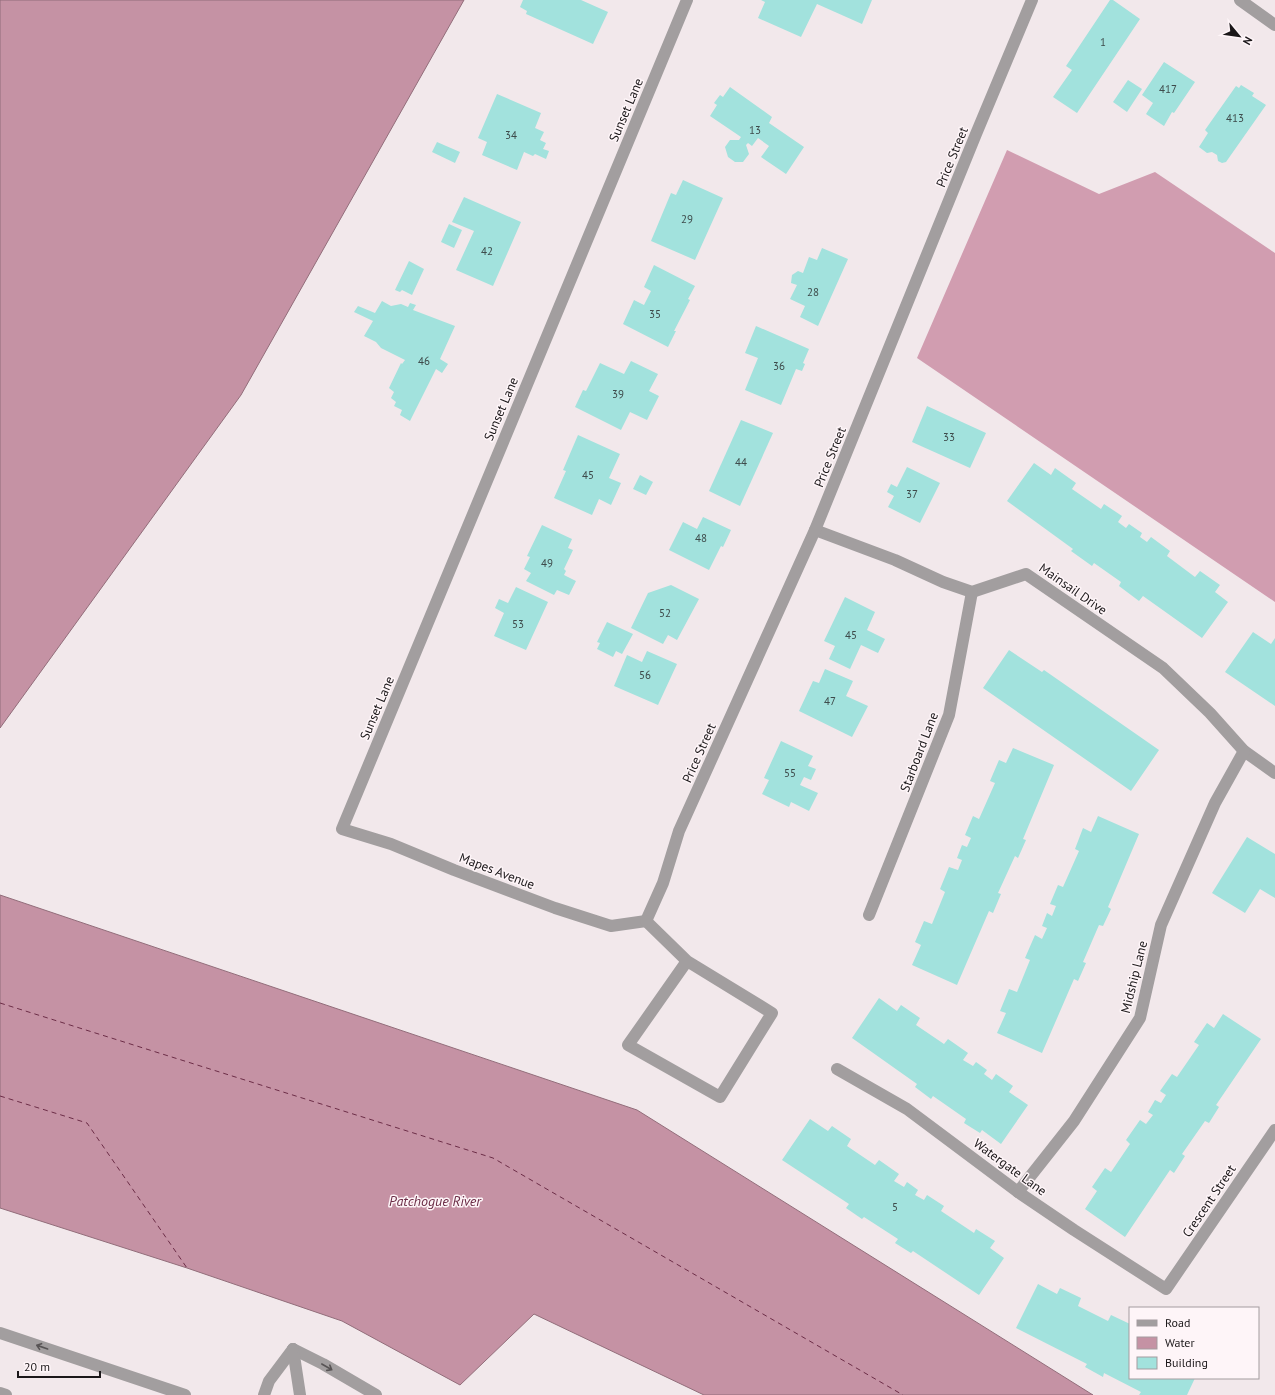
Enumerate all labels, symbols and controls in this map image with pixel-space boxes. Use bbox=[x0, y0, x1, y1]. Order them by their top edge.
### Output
north arrow bbox=[1219, 16, 1259, 56]
text: N bbox=[1240, 34, 1256, 47]
house number: 1 bbox=[1100, 35, 1106, 49]
street label: Sunset Lane bbox=[605, 76, 647, 144]
house number: 417 bbox=[1159, 82, 1177, 96]
house number: 413 bbox=[1226, 111, 1244, 125]
house number: 13 bbox=[749, 123, 761, 137]
street label: Price Street bbox=[932, 124, 972, 190]
house number: 34 bbox=[505, 128, 517, 142]
house number: 29 bbox=[681, 212, 693, 226]
house number: 42 bbox=[481, 244, 493, 258]
house number: 28 bbox=[807, 285, 819, 299]
house number: 35 bbox=[649, 307, 661, 321]
house number: 46 bbox=[418, 354, 430, 368]
house number: 36 bbox=[773, 359, 785, 373]
street label: Sunset Lane bbox=[480, 375, 522, 443]
house number: 39 bbox=[612, 387, 624, 401]
street label: Price Street bbox=[810, 424, 850, 490]
house number: 33 bbox=[943, 430, 955, 444]
house number: 44 bbox=[735, 455, 747, 469]
house number: 45 bbox=[582, 468, 594, 482]
house number: 37 bbox=[906, 487, 918, 501]
house number: 48 bbox=[695, 531, 707, 545]
house number: 49 bbox=[541, 556, 553, 570]
street label: Mainsail Drive bbox=[1036, 559, 1110, 619]
house number: 52 bbox=[659, 606, 671, 620]
house number: 53 bbox=[512, 617, 524, 631]
house number: 45 bbox=[845, 628, 857, 642]
house number: 56 bbox=[639, 668, 651, 682]
street label: Sunset Lane bbox=[356, 674, 398, 742]
house number: 47 bbox=[824, 694, 836, 708]
street label: Starboard Lane bbox=[896, 710, 942, 794]
street label: Price Street bbox=[678, 720, 720, 785]
house number: 55 bbox=[784, 766, 796, 780]
street label: Mapes Avenue bbox=[457, 849, 537, 893]
street label: Midship Lane bbox=[1117, 939, 1151, 1015]
street label: Watergate Lane bbox=[970, 1135, 1050, 1199]
street label: Crescent Street bbox=[1178, 1161, 1240, 1241]
water label: Patchogue River bbox=[389, 1192, 482, 1210]
house number: 5 bbox=[892, 1200, 898, 1214]
legend bbox=[1129, 1307, 1259, 1379]
text: Road bbox=[1165, 1315, 1190, 1330]
text: Water bbox=[1165, 1335, 1195, 1350]
one-way arrow bbox=[36, 1343, 49, 1350]
scale bar bbox=[18, 1353, 100, 1379]
text: Building bbox=[1165, 1355, 1208, 1370]
text: 20 m bbox=[24, 1359, 50, 1374]
one-way arrow bbox=[321, 1363, 333, 1371]

